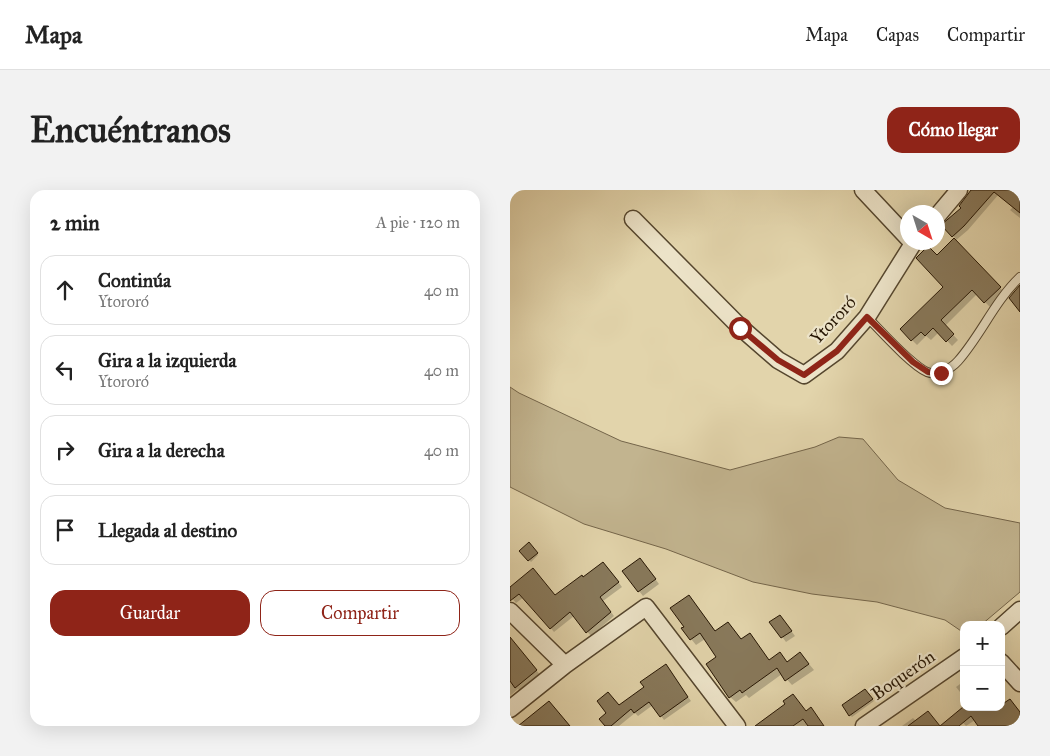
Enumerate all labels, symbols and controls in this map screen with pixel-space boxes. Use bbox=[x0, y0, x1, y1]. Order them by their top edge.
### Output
text: Mapa bbox=[25, 20, 82, 50]
text: Mapa bbox=[805, 24, 848, 46]
text: Capas bbox=[876, 24, 919, 46]
text: Compartir bbox=[947, 24, 1025, 46]
button: Cómo llegar bbox=[887, 107, 1020, 153]
text: Encuéntranos bbox=[30, 109, 231, 152]
north arrow bbox=[900, 205, 945, 250]
text: 2 min bbox=[50, 210, 100, 236]
text: A pie · 120 m bbox=[376, 213, 460, 232]
text: Continúa bbox=[98, 269, 171, 292]
icon: ahead bbox=[51, 276, 79, 304]
text: 40 m bbox=[424, 281, 459, 300]
text: Ytororó bbox=[98, 292, 149, 311]
street label: Ytororó bbox=[805, 292, 861, 348]
route start bbox=[729, 317, 752, 340]
text: Gira a la izquierda bbox=[98, 349, 237, 372]
icon: left bbox=[51, 356, 79, 384]
text: 40 m bbox=[424, 361, 459, 380]
route end bbox=[930, 362, 953, 385]
text: Ytororó bbox=[98, 372, 149, 391]
icon: right bbox=[51, 436, 79, 464]
text: Gira a la derecha bbox=[98, 439, 225, 462]
text: 40 m bbox=[424, 441, 459, 460]
icon: arrive bbox=[51, 516, 79, 544]
text: Llegada al destino bbox=[98, 519, 237, 542]
button: Guardar bbox=[50, 590, 250, 636]
button: Compartir bbox=[260, 590, 460, 636]
map controls bbox=[960, 621, 1005, 711]
button: + bbox=[960, 621, 1005, 666]
street label: Boquerón bbox=[867, 645, 940, 706]
button: − bbox=[960, 666, 1005, 711]

